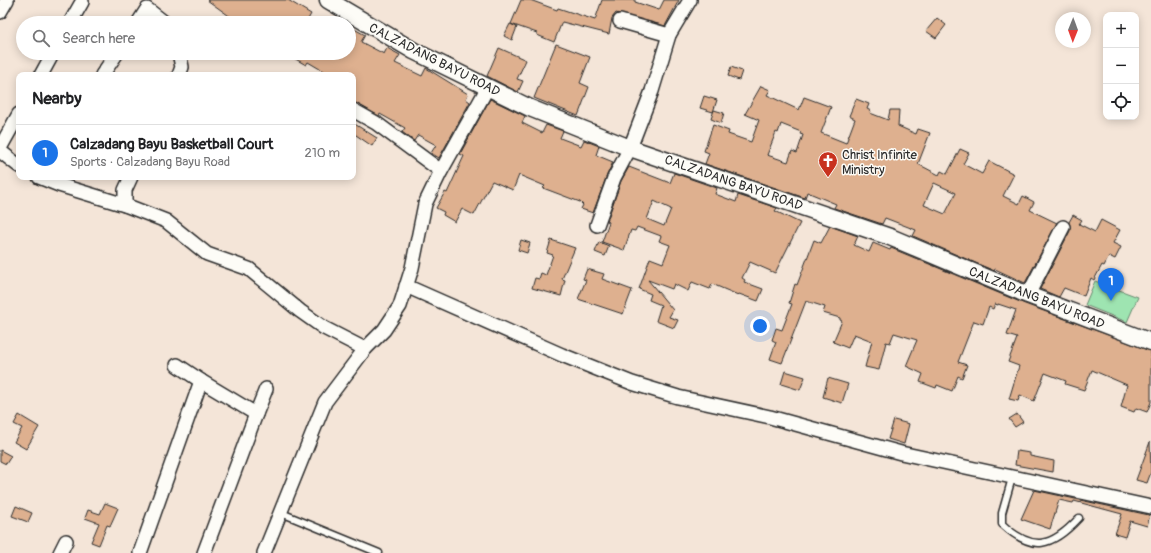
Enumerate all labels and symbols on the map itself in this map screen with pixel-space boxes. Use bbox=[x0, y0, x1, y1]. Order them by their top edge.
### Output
north arrow bbox=[1055, 12, 1091, 48]
street label: CALZADANG BAYU ROAD bbox=[366, 20, 503, 100]
place label: Christ Infinite Ministry bbox=[842, 147, 917, 178]
church icon: Christ Infinite Ministry bbox=[817, 150, 839, 178]
street label: CALZADANG BAYU ROAD bbox=[662, 152, 805, 214]
street label: CALZADANG BAYU ROAD bbox=[966, 263, 1107, 333]
pin: 1 bbox=[1098, 268, 1124, 301]
your location bbox=[750, 316, 770, 336]

